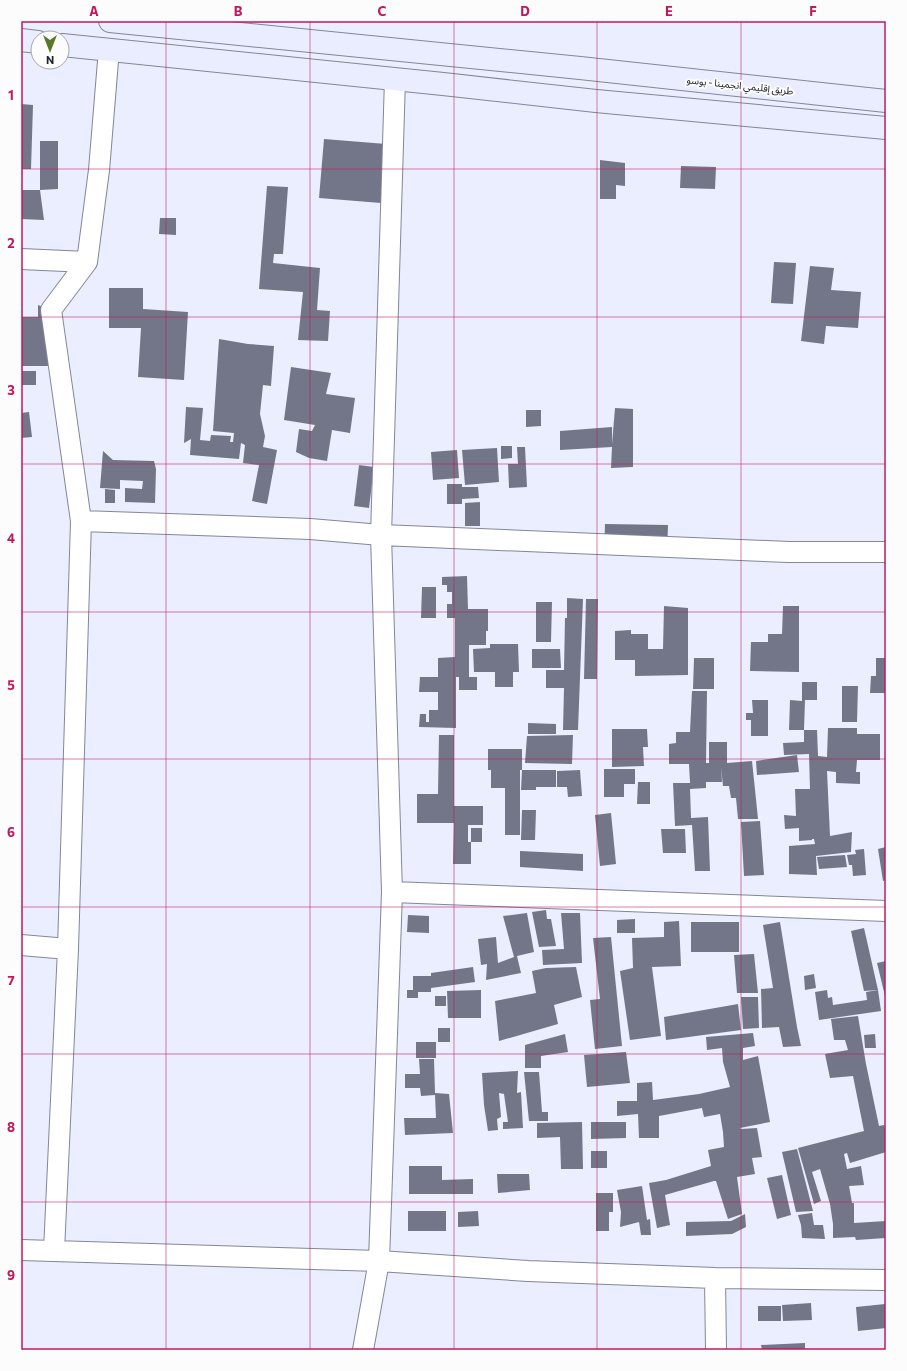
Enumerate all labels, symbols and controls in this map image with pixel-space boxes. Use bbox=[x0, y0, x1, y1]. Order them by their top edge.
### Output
text: A bbox=[89, 3, 99, 19]
text: B bbox=[234, 3, 243, 19]
text: C bbox=[378, 3, 387, 19]
text: D bbox=[520, 3, 530, 19]
text: E bbox=[665, 3, 673, 19]
text: F bbox=[809, 3, 817, 19]
north arrow bbox=[30, 30, 70, 70]
text: N bbox=[46, 54, 54, 67]
street label: طريق إقليمي انجمينا - بوسو bbox=[686, 73, 794, 99]
text: 1 bbox=[8, 87, 14, 103]
text: 2 bbox=[7, 235, 15, 251]
text: 3 bbox=[7, 382, 15, 398]
text: 4 bbox=[7, 530, 15, 546]
text: 5 bbox=[7, 677, 15, 693]
text: 6 bbox=[7, 824, 15, 840]
text: 7 bbox=[7, 972, 15, 988]
text: 8 bbox=[7, 1119, 15, 1135]
text: 9 bbox=[7, 1267, 15, 1283]

